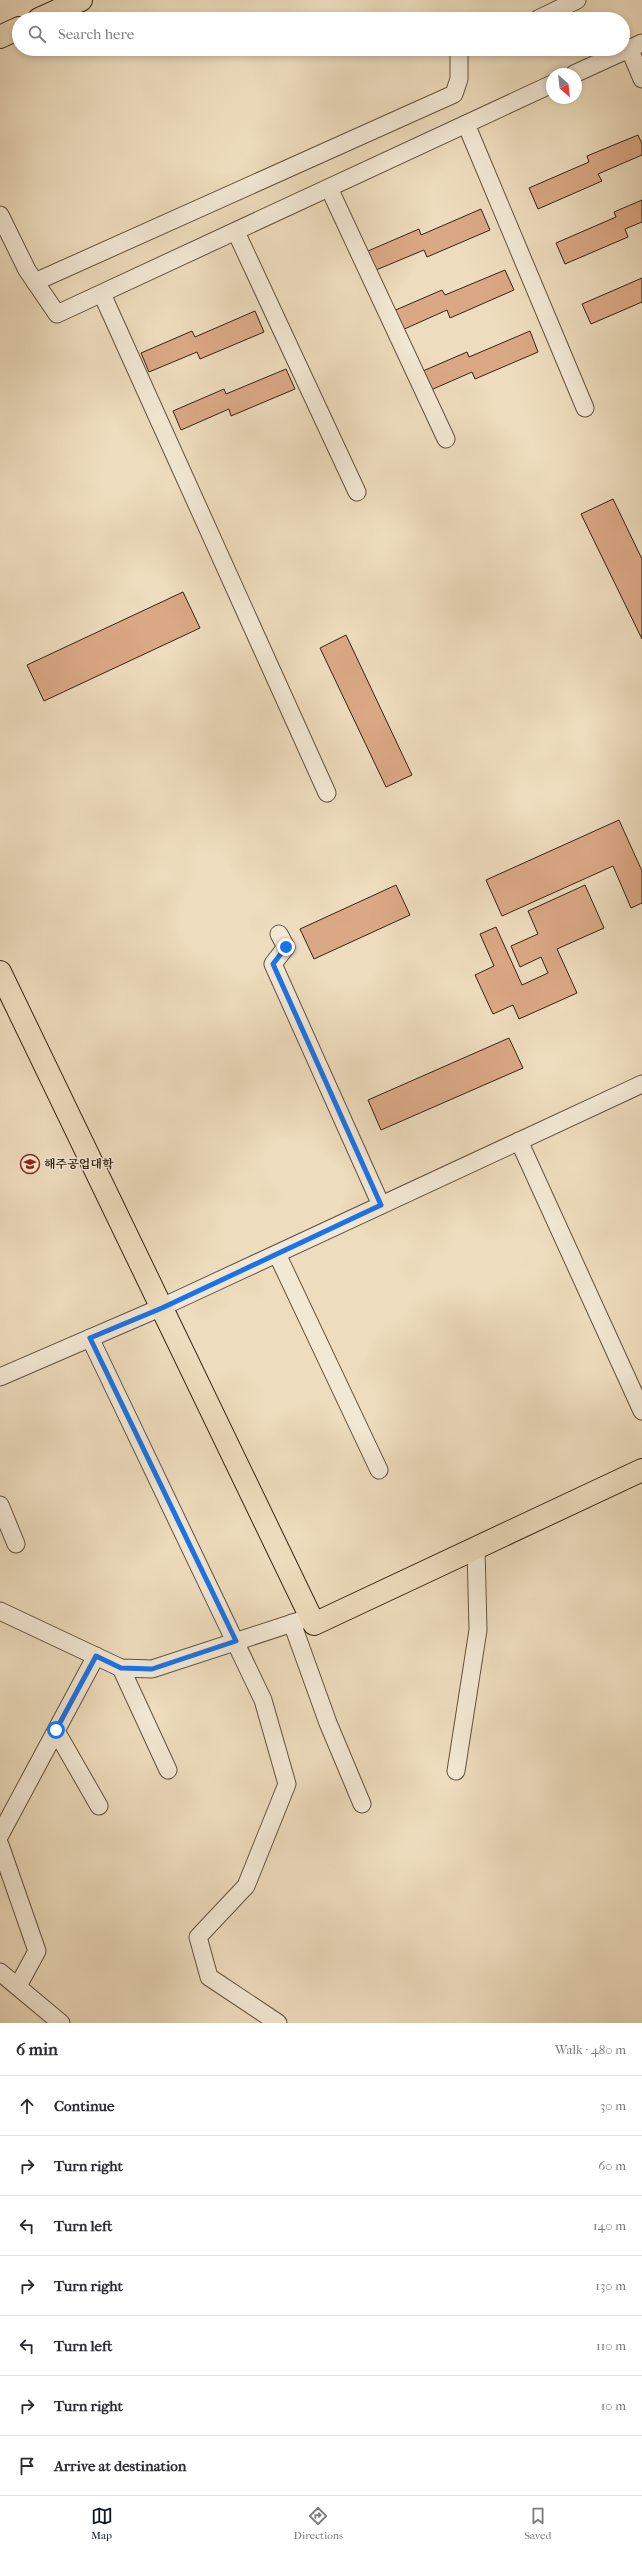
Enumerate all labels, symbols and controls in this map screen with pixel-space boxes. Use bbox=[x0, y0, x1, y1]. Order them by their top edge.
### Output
search box bbox=[12, 12, 630, 56]
icon: search bbox=[26, 23, 48, 45]
text: Search here bbox=[58, 25, 134, 43]
north arrow bbox=[546, 68, 582, 104]
route end bbox=[277, 938, 295, 956]
school or university icon: 해주공업대학 bbox=[19, 1153, 41, 1175]
place label: 해주공업대학 bbox=[44, 1157, 114, 1171]
route start bbox=[47, 1721, 65, 1739]
text: 6 min bbox=[16, 2039, 58, 2059]
text: Walk · 480 m bbox=[555, 2042, 626, 2057]
icon: ahead bbox=[16, 2095, 38, 2117]
text: Continue bbox=[54, 2097, 114, 2115]
text: 30 m bbox=[600, 2098, 626, 2113]
icon: right bbox=[16, 2155, 38, 2177]
text: Turn right bbox=[54, 2157, 123, 2175]
text: 60 m bbox=[598, 2158, 626, 2173]
icon: left bbox=[16, 2215, 38, 2237]
text: Turn left bbox=[54, 2217, 112, 2235]
text: 140 m bbox=[593, 2218, 626, 2233]
icon: right bbox=[16, 2275, 38, 2297]
text: Turn right bbox=[54, 2277, 123, 2295]
text: 130 m bbox=[595, 2278, 626, 2293]
icon: left bbox=[16, 2335, 38, 2357]
text: Turn left bbox=[54, 2337, 112, 2355]
text: 110 m bbox=[596, 2338, 626, 2353]
icon: right bbox=[16, 2395, 38, 2417]
text: Turn right bbox=[54, 2397, 123, 2415]
text: 10 m bbox=[601, 2398, 626, 2413]
icon: arrive bbox=[16, 2455, 38, 2477]
text: Arrive at destination bbox=[54, 2457, 186, 2475]
tab: Map bbox=[91, 2505, 113, 2542]
tab: Directions bbox=[294, 2505, 343, 2542]
tab: Saved bbox=[524, 2505, 551, 2542]

